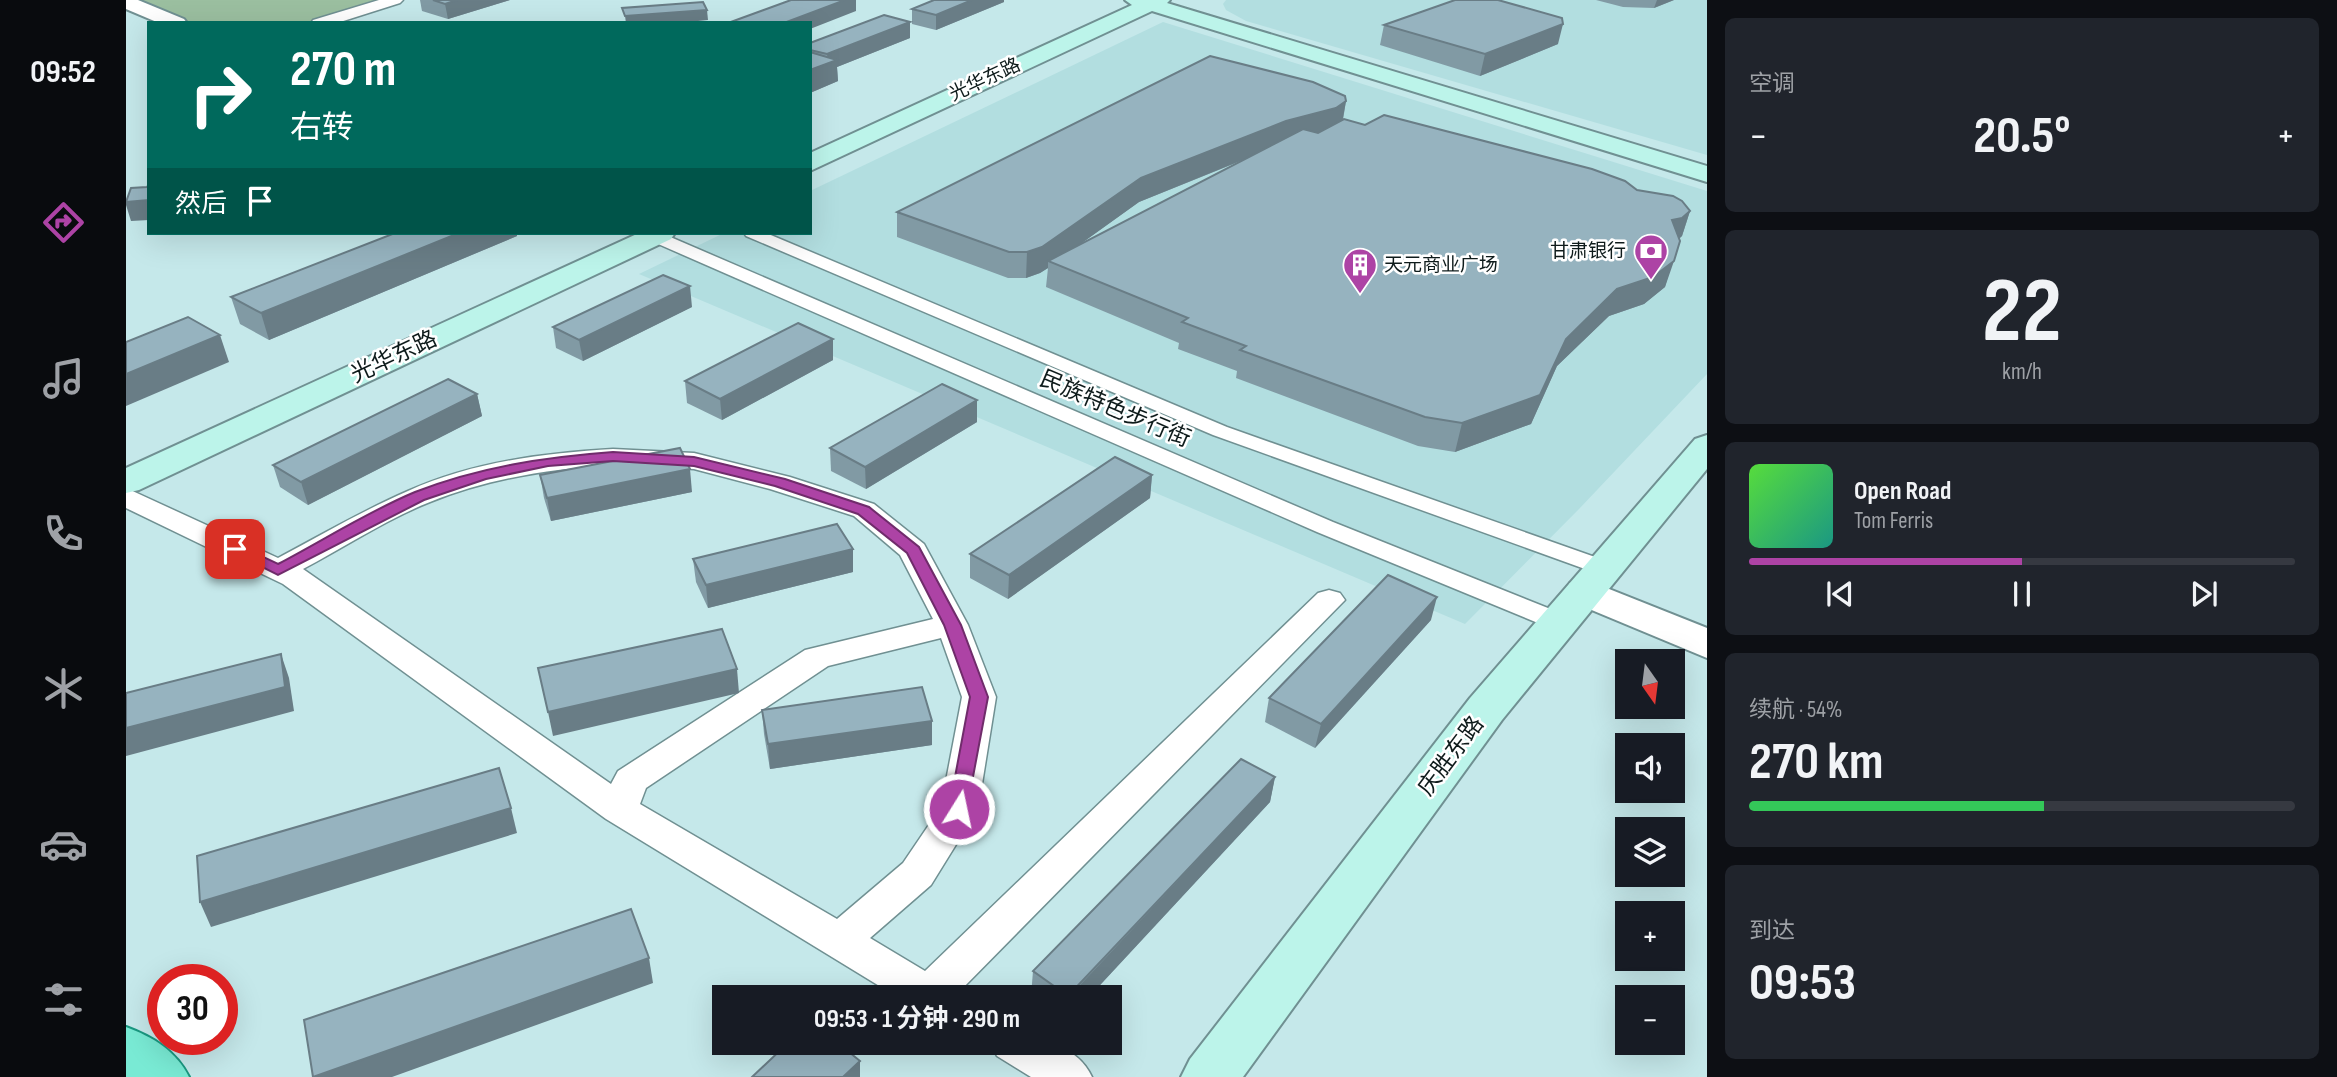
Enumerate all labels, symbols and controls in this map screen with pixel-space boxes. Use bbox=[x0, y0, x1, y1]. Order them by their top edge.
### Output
text: 270 m bbox=[290, 41, 396, 100]
icon: right bbox=[175, 49, 266, 140]
text: 09:52 bbox=[30, 53, 96, 92]
street label: 光华东路 bbox=[946, 54, 1024, 106]
text: 空调 bbox=[1749, 70, 1795, 98]
text: 20.5° bbox=[1973, 105, 2071, 168]
text: 右转 bbox=[290, 109, 354, 148]
text: − bbox=[1749, 114, 1768, 159]
text: + bbox=[2276, 114, 2295, 159]
icon: arrive bbox=[241, 182, 279, 220]
text: 然后 bbox=[175, 189, 227, 220]
icon: directions bbox=[39, 198, 88, 247]
bank icon: 甘肃银行 bbox=[1632, 232, 1670, 281]
place label: 甘肃银行 bbox=[1550, 240, 1626, 263]
building icon: 天元商业广场 bbox=[1341, 246, 1379, 295]
place label: 天元商业广场 bbox=[1384, 254, 1498, 277]
text: 22 bbox=[1982, 258, 2062, 367]
street label: 光华东路 bbox=[346, 325, 442, 389]
icon: music bbox=[39, 354, 88, 403]
text: km/h bbox=[2002, 358, 2042, 386]
street label: 民族特色步行街 bbox=[1035, 365, 1195, 453]
text: Open Road bbox=[1854, 476, 1951, 507]
text: Tom Ferris bbox=[1854, 507, 1933, 535]
icon: phone bbox=[39, 509, 88, 558]
pin bbox=[205, 519, 265, 579]
icon: arrive bbox=[216, 530, 254, 568]
icon: previous bbox=[1821, 575, 1859, 613]
icon: pause bbox=[2003, 575, 2041, 613]
icon: next bbox=[2185, 575, 2223, 613]
north arrow bbox=[1615, 649, 1685, 719]
map controls bbox=[1615, 649, 1685, 1055]
icon: climate bbox=[39, 664, 88, 713]
text: 续航 · 54% bbox=[1749, 696, 1842, 724]
street label: 庆胜东路 bbox=[1412, 711, 1490, 801]
text: 270 km bbox=[1749, 731, 1884, 794]
button: sound bbox=[1615, 733, 1685, 803]
position arrow bbox=[922, 772, 996, 846]
button: layers bbox=[1615, 817, 1685, 887]
icon: car bbox=[39, 820, 88, 869]
button: + bbox=[1615, 901, 1685, 971]
text: 到达 bbox=[1749, 917, 1795, 945]
text: 09:53 bbox=[1749, 952, 1856, 1015]
speed limit sign: 30 bbox=[147, 964, 238, 1055]
icon: filters bbox=[39, 975, 88, 1024]
button: − bbox=[1615, 985, 1685, 1055]
text: 09:53 · 1 分钟 · 290 m bbox=[814, 1004, 1020, 1035]

